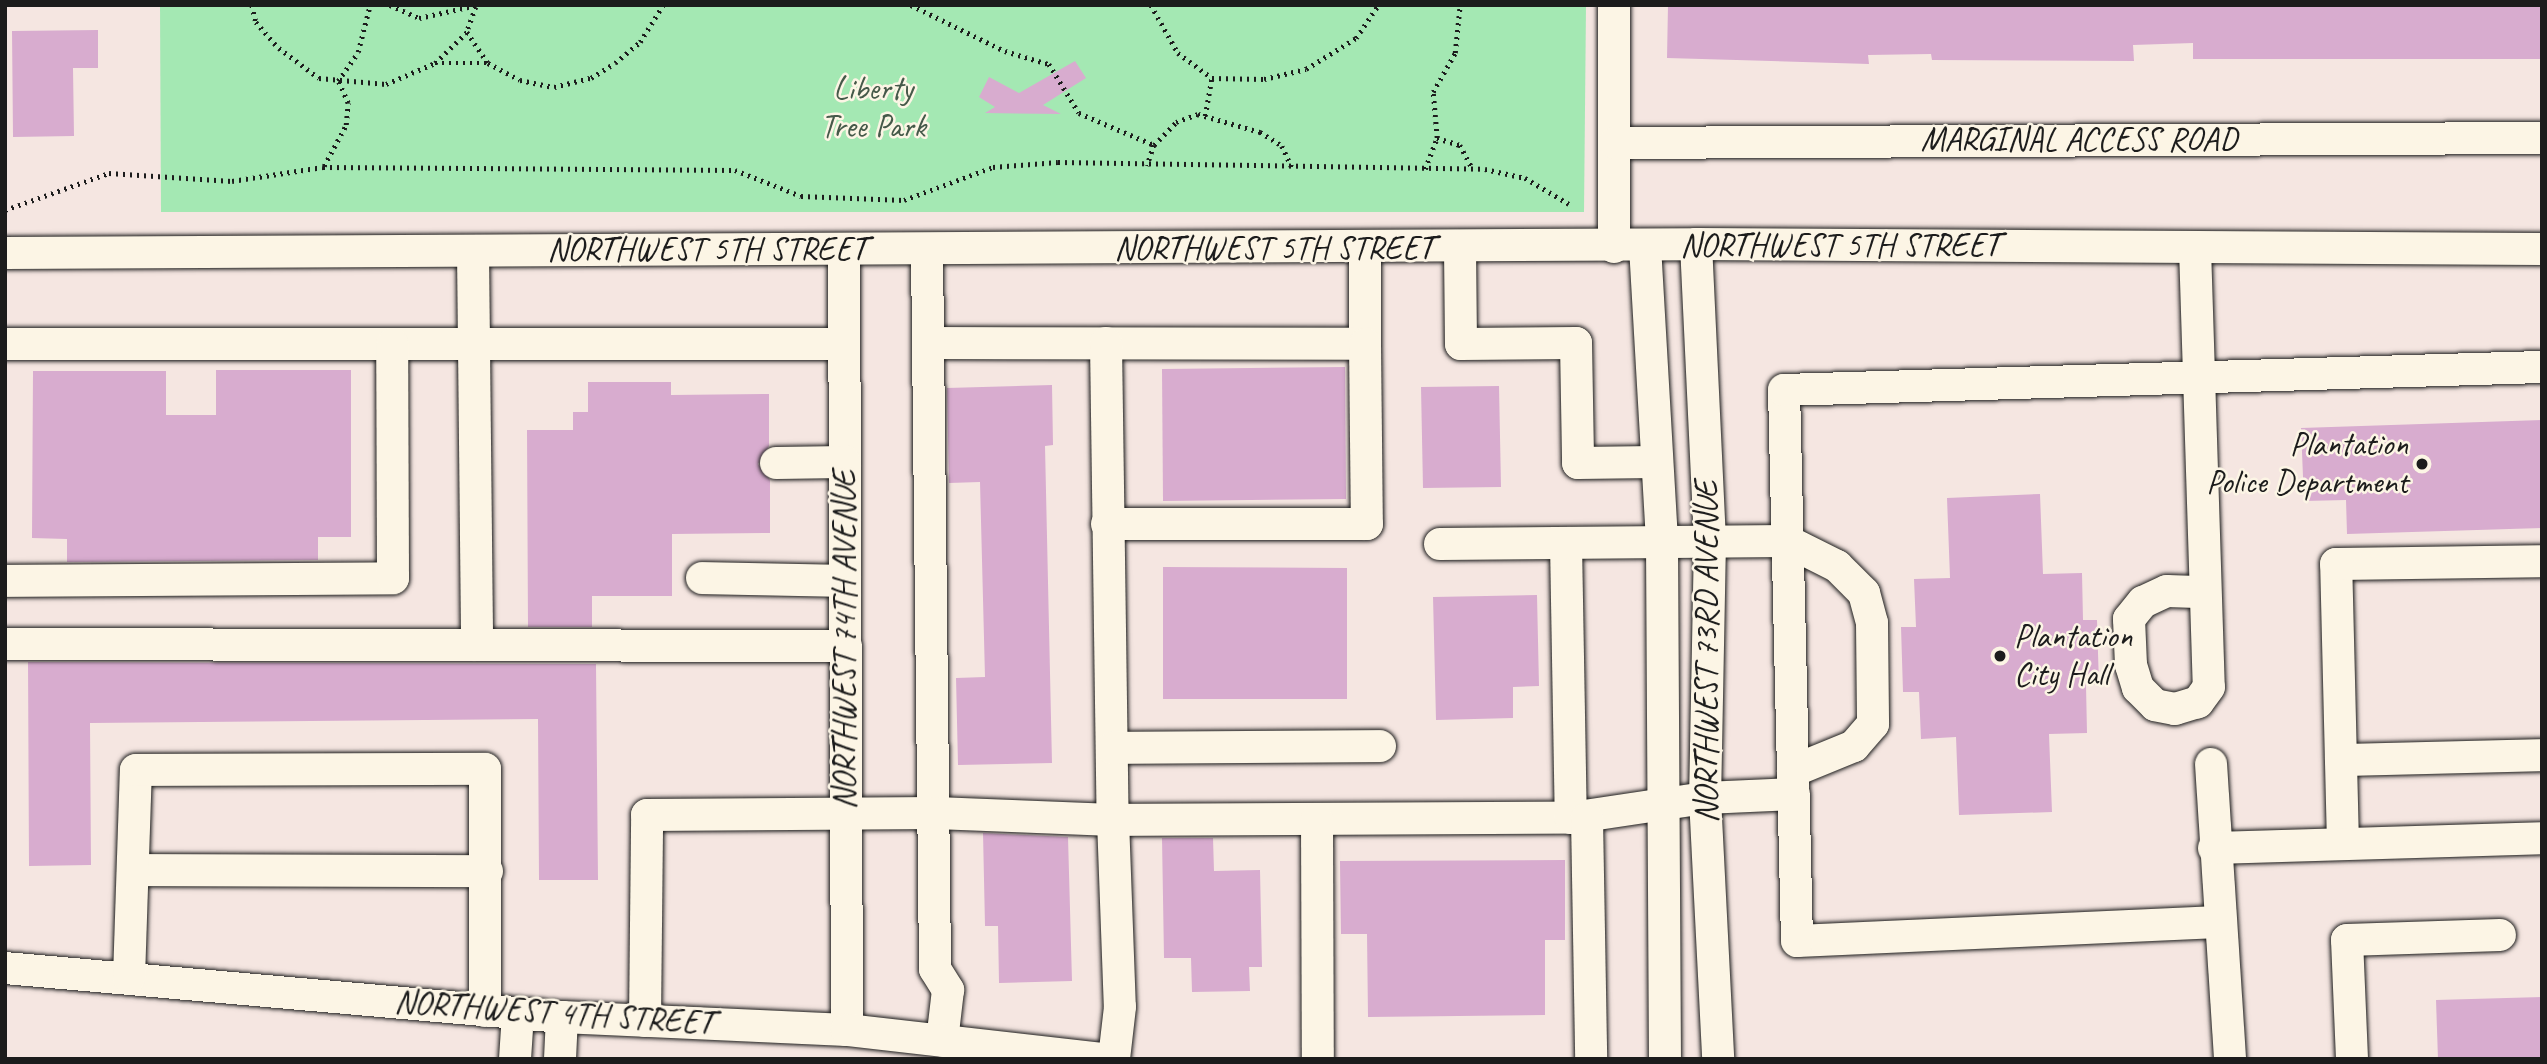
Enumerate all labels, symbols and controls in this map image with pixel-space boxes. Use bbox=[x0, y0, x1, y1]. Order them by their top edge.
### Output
park label: Liberty Tree Park bbox=[820, 69, 926, 147]
street label: MARGINAL ACCESS ROAD bbox=[1921, 120, 2237, 160]
street label: NORTHWEST 5TH STREET bbox=[1680, 226, 2000, 266]
street label: NORTHWEST 5TH STREET bbox=[1114, 229, 1434, 269]
street label: NORTHWEST 5TH STREET bbox=[547, 230, 867, 270]
place label: Plantation Police Department bbox=[2206, 425, 2408, 503]
marker: Plantation Police Department bbox=[2414, 456, 2430, 472]
street label: NORTHWEST 74TH AVENUE bbox=[825, 471, 865, 809]
street label: NORTHWEST 73RD AVENUE bbox=[1687, 482, 1727, 822]
place label: Plantation City Hall bbox=[2014, 617, 2132, 695]
marker: Plantation City Hall bbox=[1992, 648, 2008, 664]
street label: NORTHWEST 4TH STREET bbox=[393, 982, 715, 1044]

